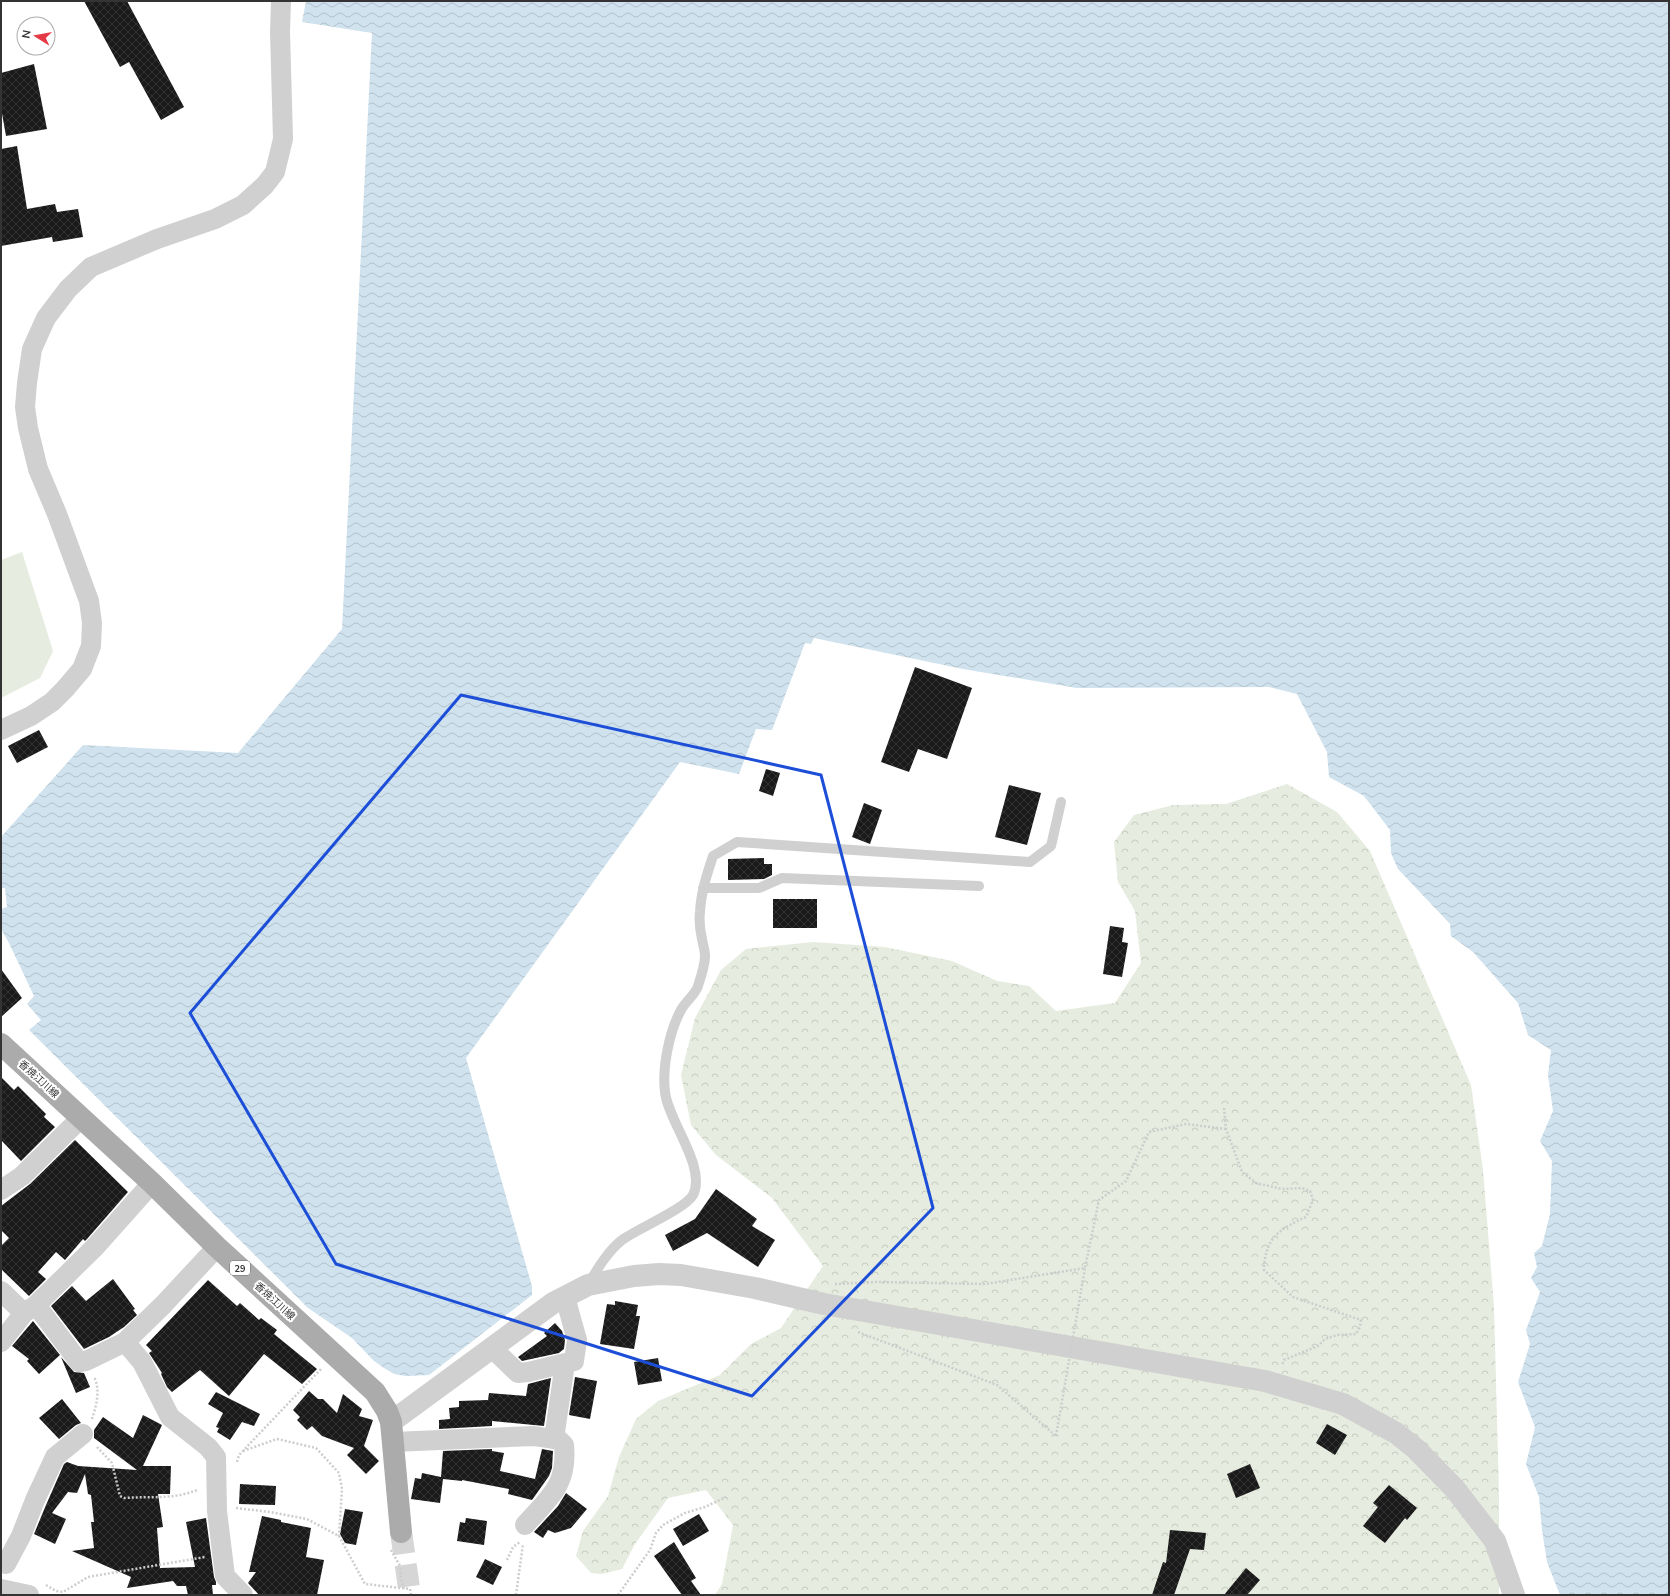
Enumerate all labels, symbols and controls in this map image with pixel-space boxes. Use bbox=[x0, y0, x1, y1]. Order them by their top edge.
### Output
north arrow bbox=[16, 16, 56, 56]
text: N bbox=[19, 29, 34, 40]
street label: 香焼江川線 bbox=[16, 1057, 62, 1101]
road number: 29 bbox=[230, 1261, 250, 1275]
street label: 香焼江川線 bbox=[252, 1279, 298, 1323]

